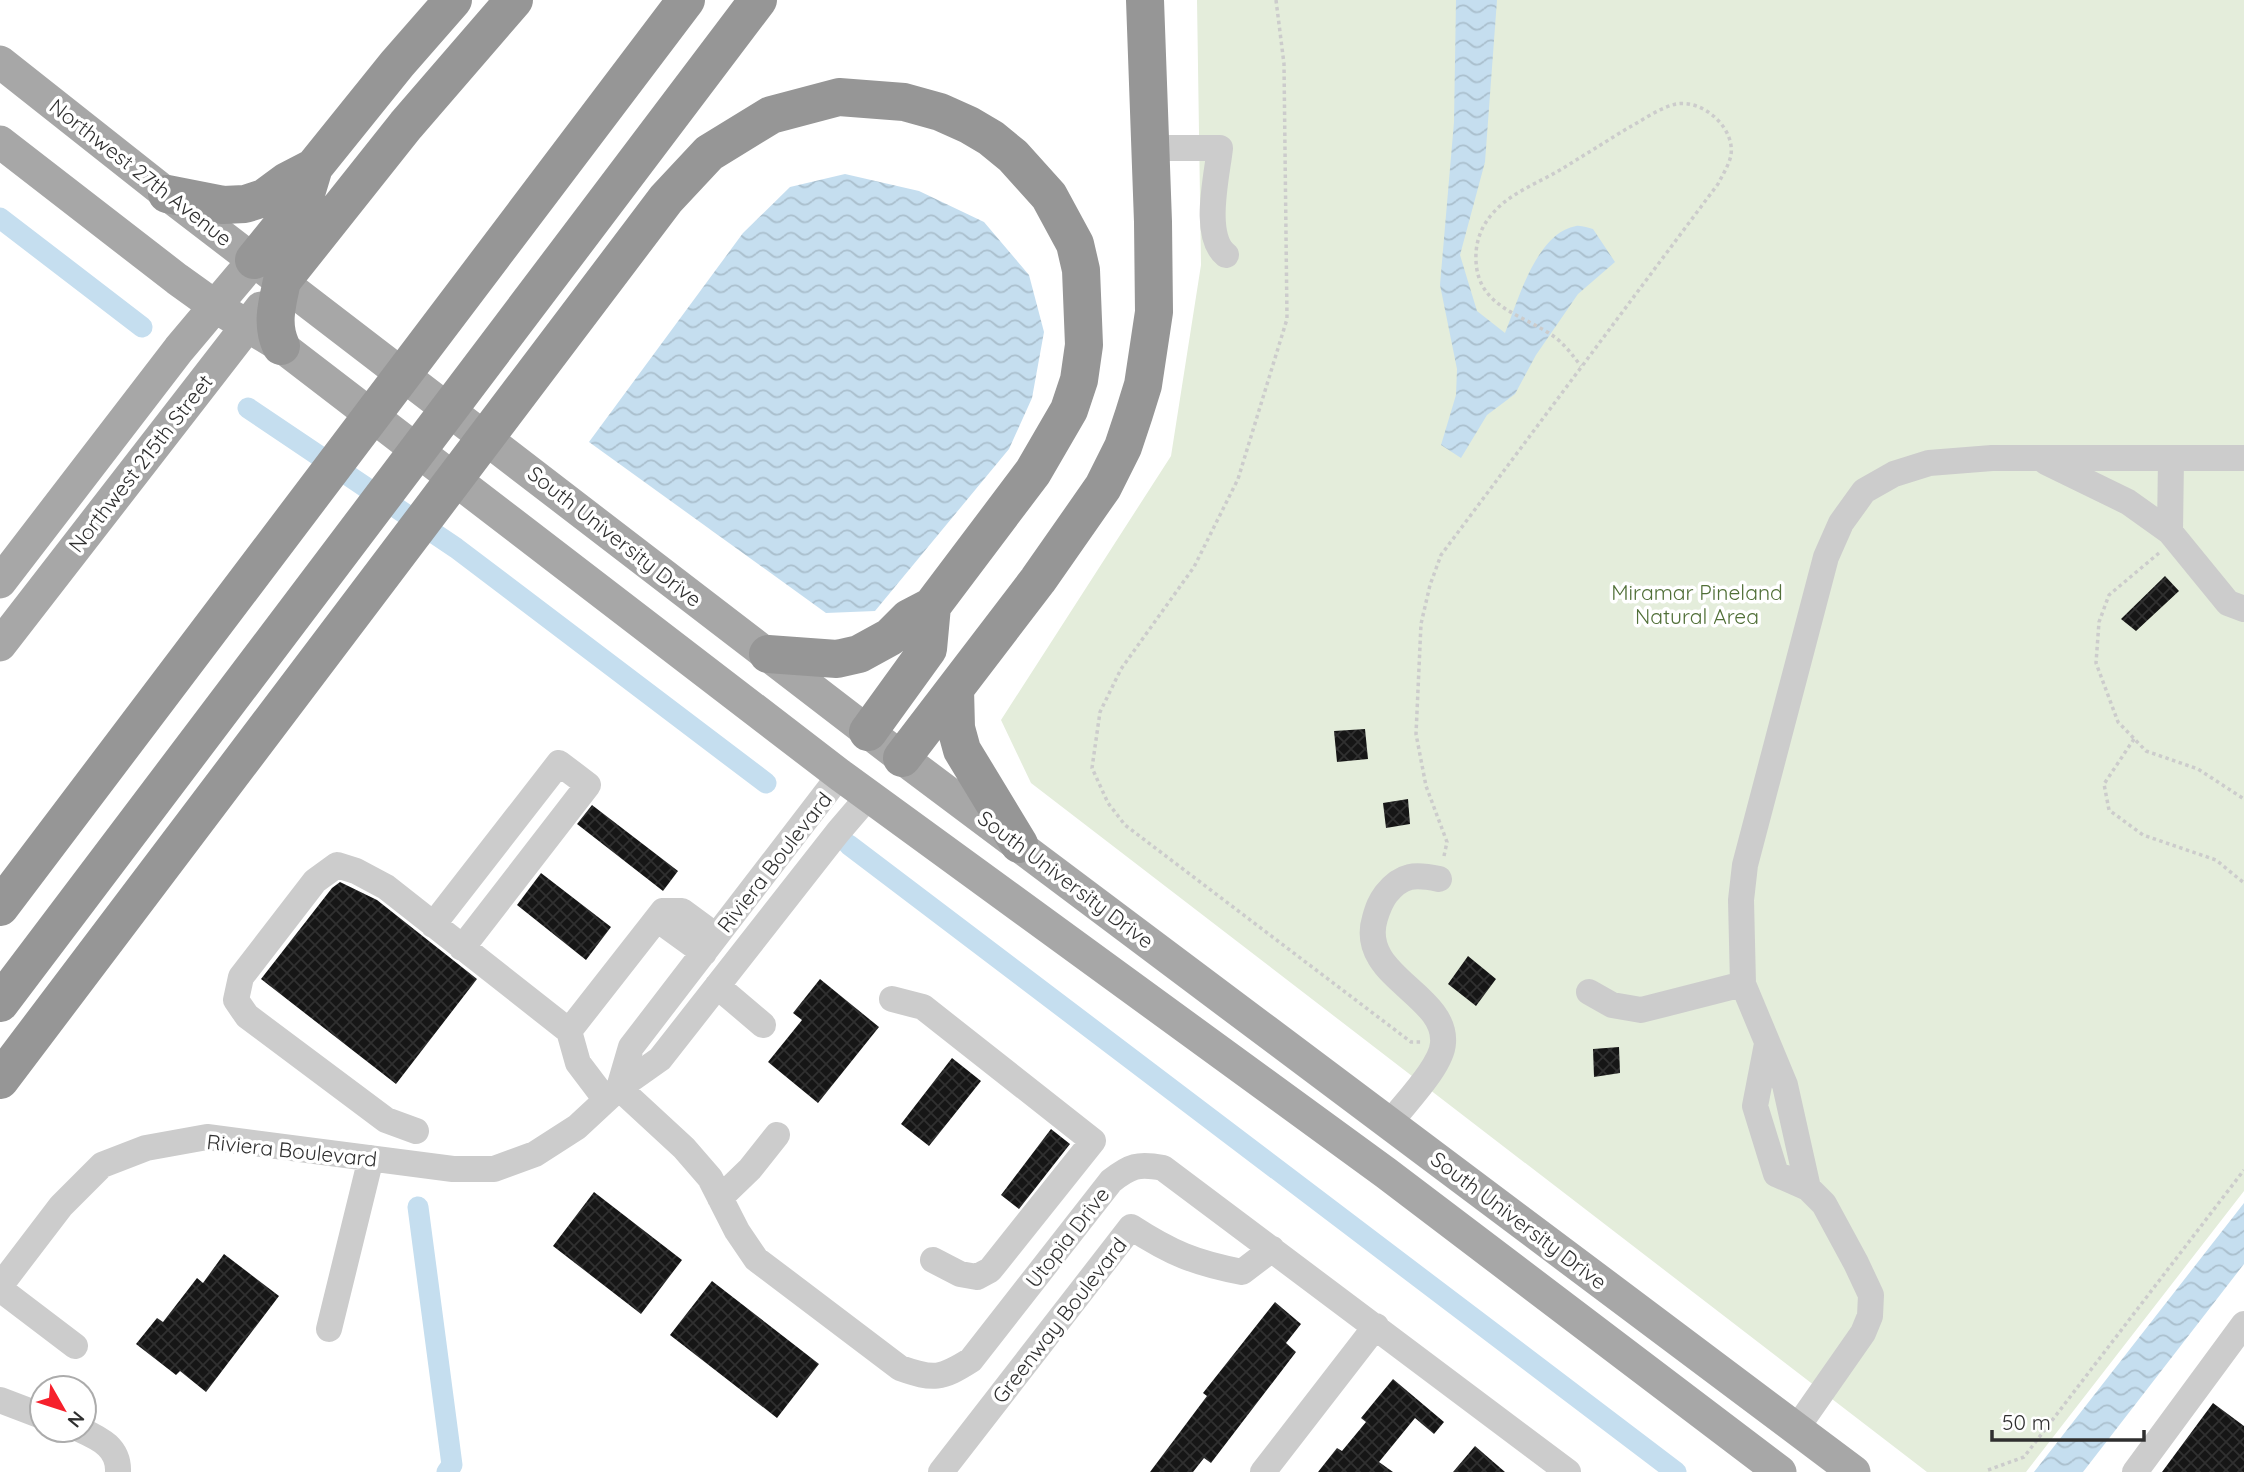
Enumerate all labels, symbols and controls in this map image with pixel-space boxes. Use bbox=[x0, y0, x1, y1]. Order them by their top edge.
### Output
street label: Northwest 27th Avenue bbox=[45, 93, 237, 251]
street label: Northwest 215th Street bbox=[62, 369, 218, 557]
street label: South University Drive bbox=[523, 460, 707, 612]
park label: Miramar Pineland Natural Area bbox=[1611, 579, 1783, 629]
street label: Riviera Boulevard bbox=[711, 787, 837, 937]
street label: South University Drive bbox=[973, 804, 1159, 954]
street label: Riviera Boulevard bbox=[206, 1128, 378, 1172]
street label: South University Drive bbox=[1426, 1145, 1612, 1295]
street label: Utopia Drive bbox=[1020, 1181, 1114, 1293]
street label: Greenway Boulevard bbox=[986, 1232, 1132, 1408]
north arrow bbox=[28, 1374, 98, 1444]
scale bar bbox=[1992, 1398, 2144, 1442]
text: N bbox=[62, 1407, 90, 1433]
text: 50 m bbox=[2002, 1409, 2051, 1435]

